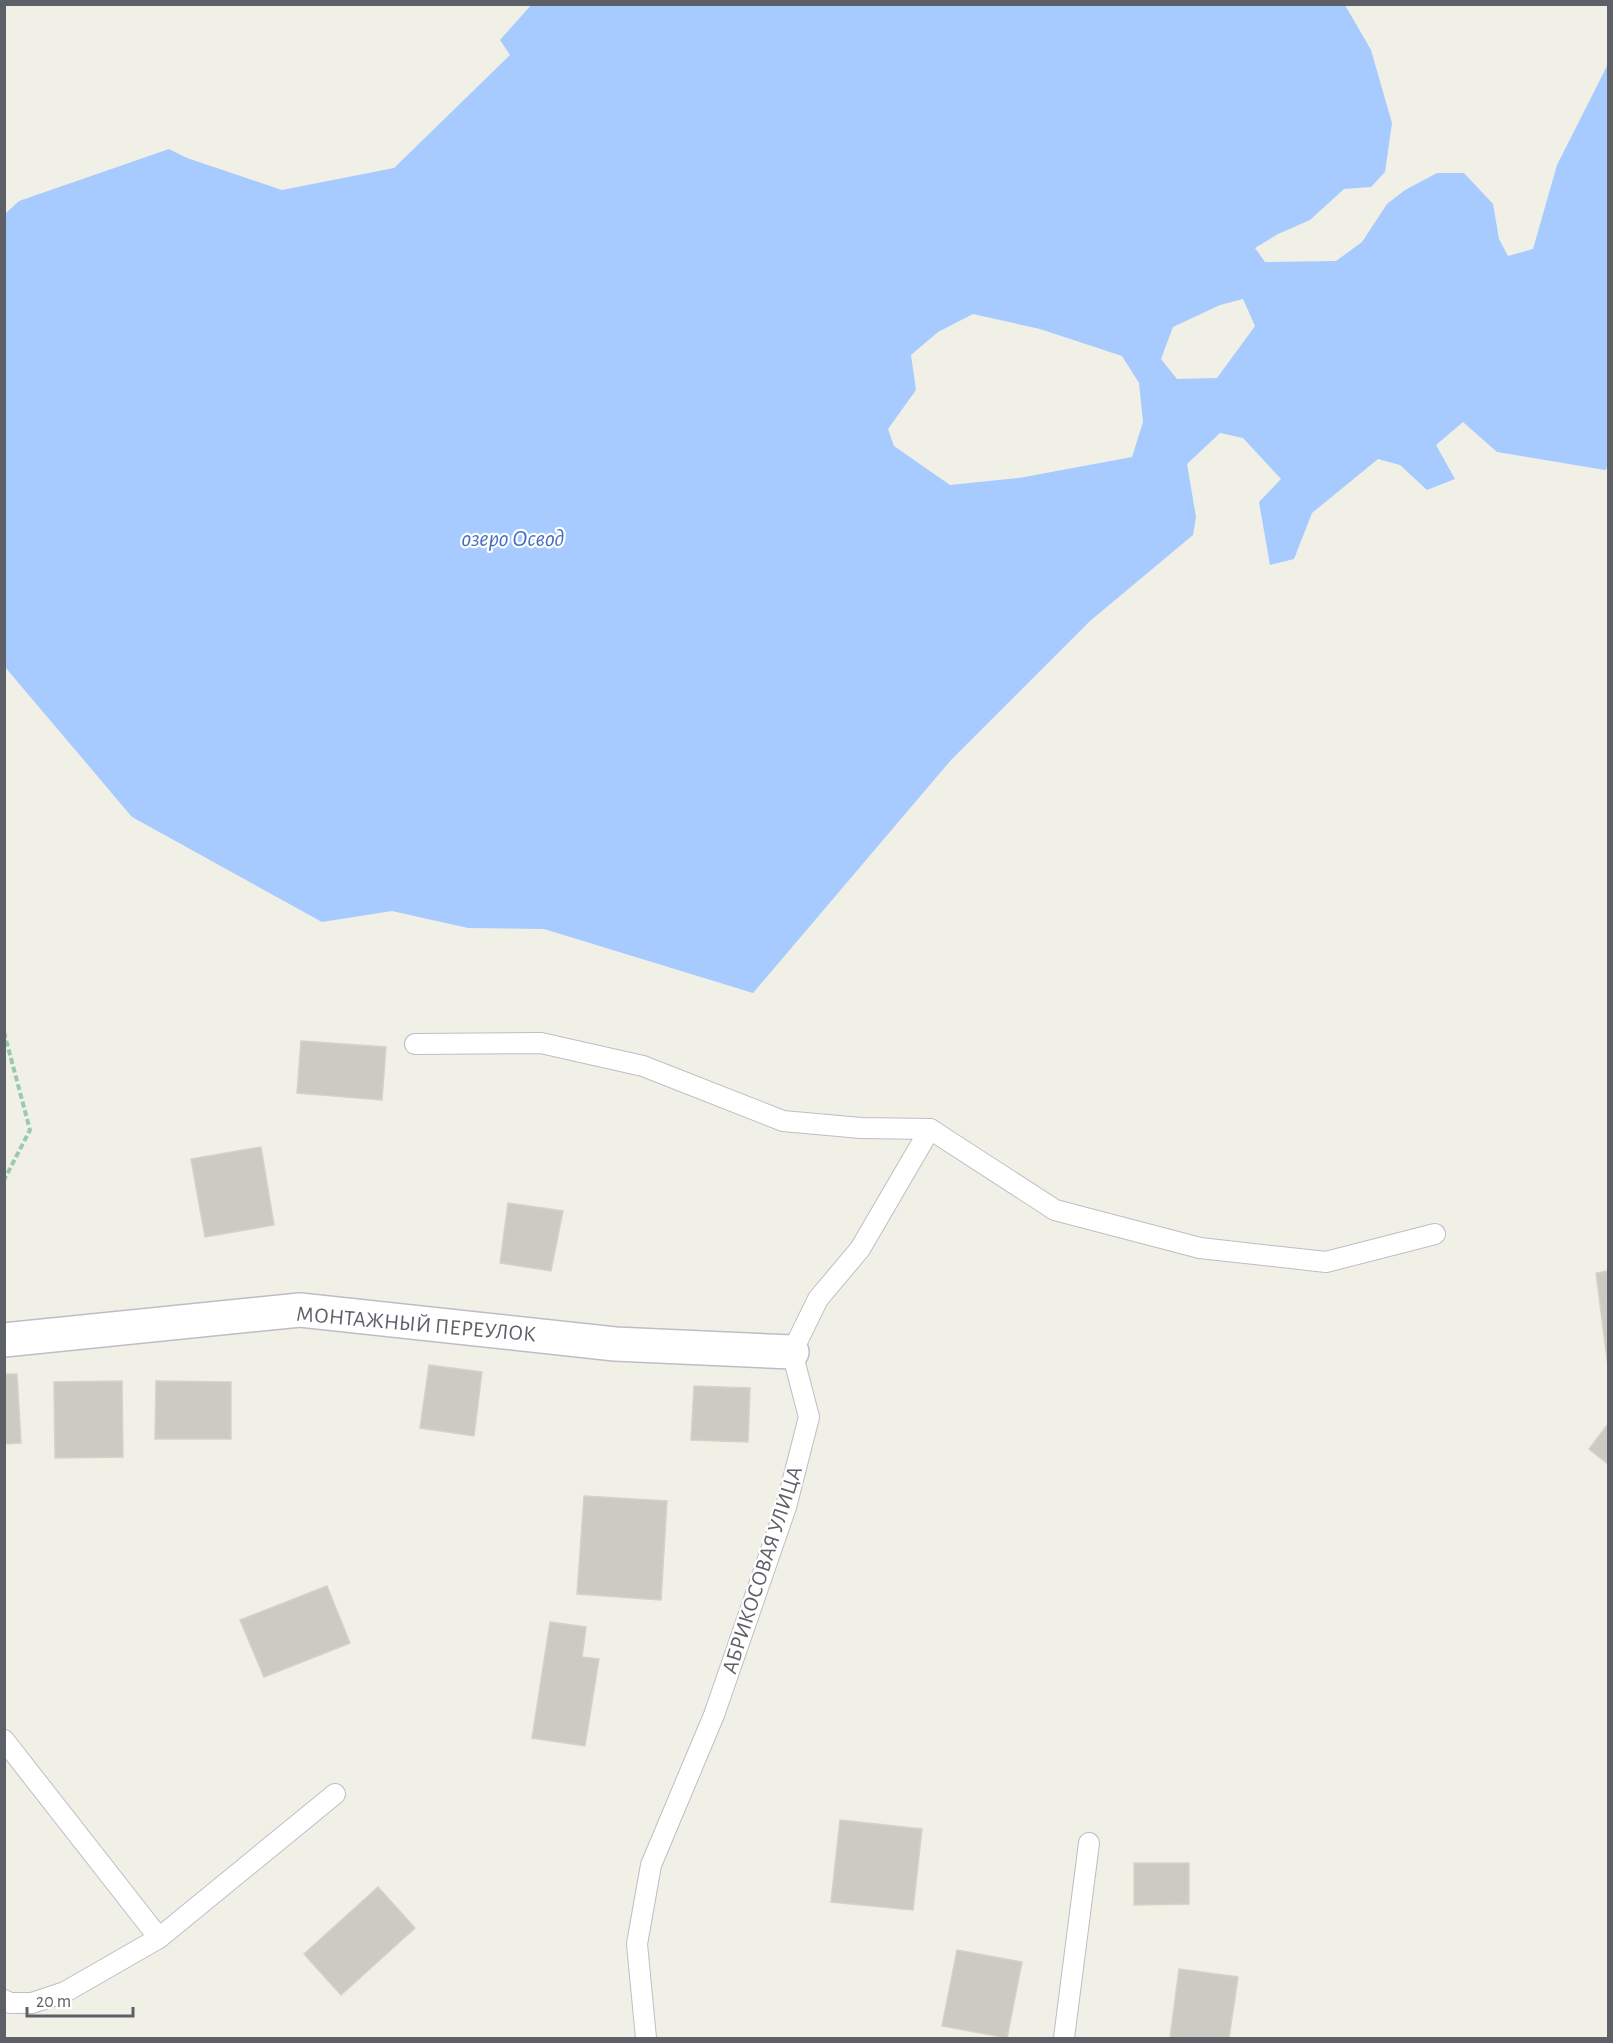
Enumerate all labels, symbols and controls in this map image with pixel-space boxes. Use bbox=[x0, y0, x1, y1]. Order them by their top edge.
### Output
water label: озеро Освод bbox=[462, 527, 564, 551]
street label: МОНТАЖНЫЙ ПЕРЕУЛОК bbox=[295, 1303, 537, 1345]
street label: АБРИКОСОВАЯ УЛИЦА bbox=[718, 1463, 806, 1677]
scale bar bbox=[27, 1980, 134, 2018]
text: 20 m bbox=[36, 1993, 71, 2011]

